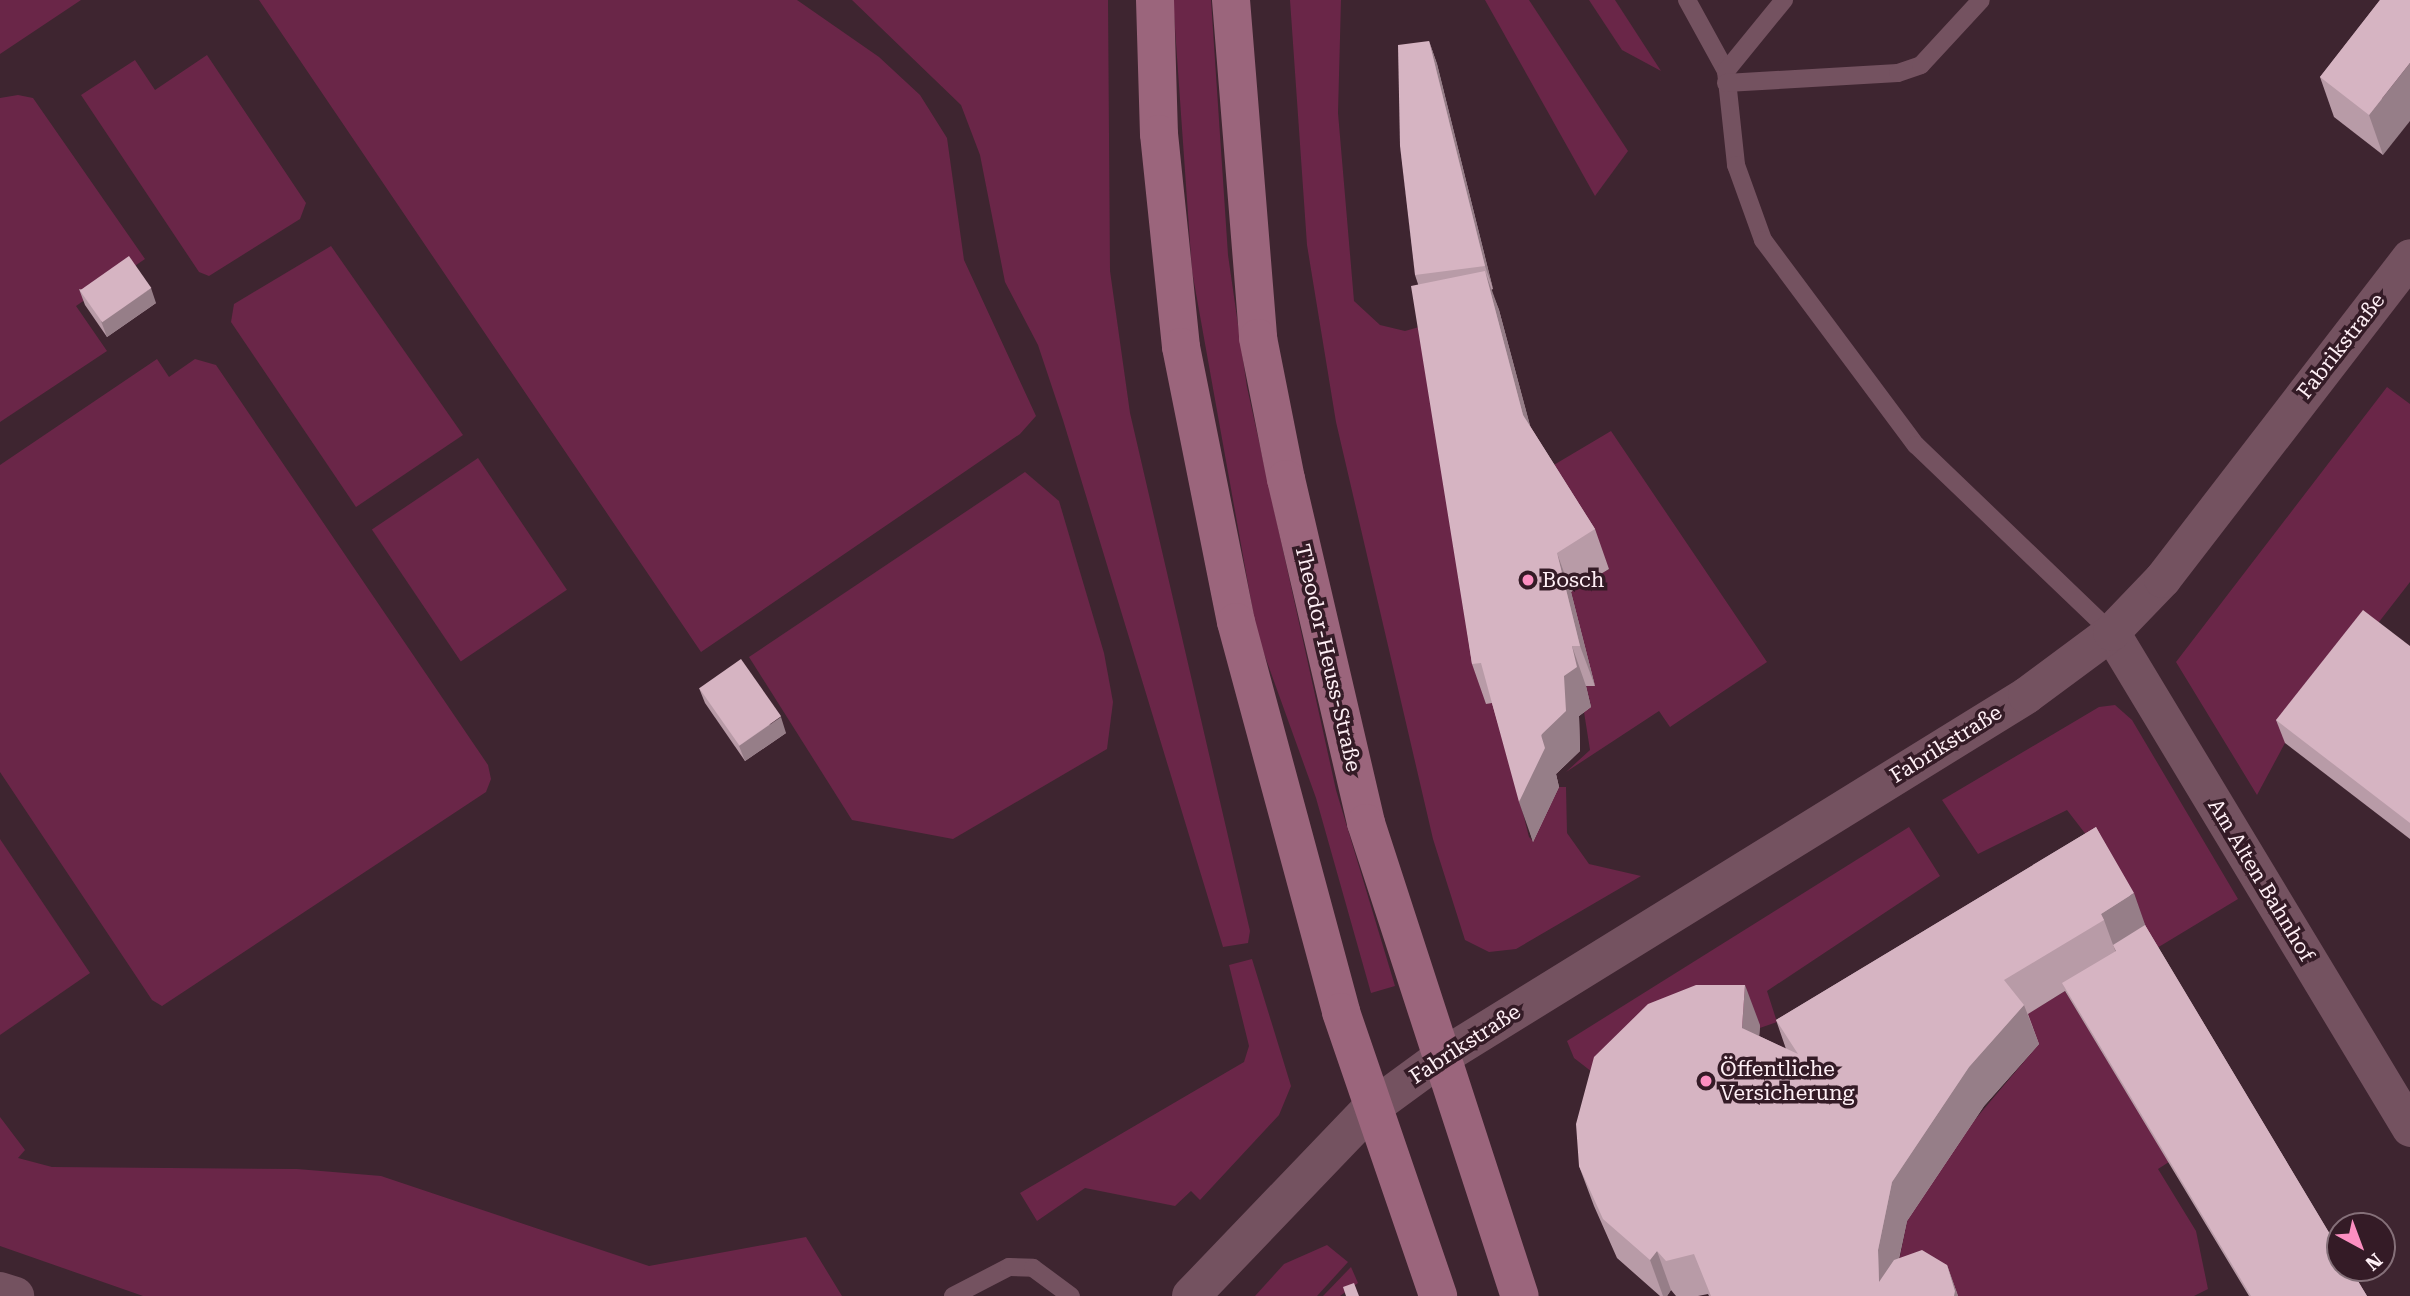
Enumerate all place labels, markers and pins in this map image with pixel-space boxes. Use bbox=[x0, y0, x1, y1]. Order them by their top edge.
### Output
place label: Bosch bbox=[1542, 567, 1604, 593]
marker: Bosch bbox=[1520, 572, 1536, 588]
place label: Öffentliche Versicherung bbox=[1720, 1056, 1854, 1106]
marker: Öffentliche Versicherung bbox=[1698, 1073, 1714, 1089]

